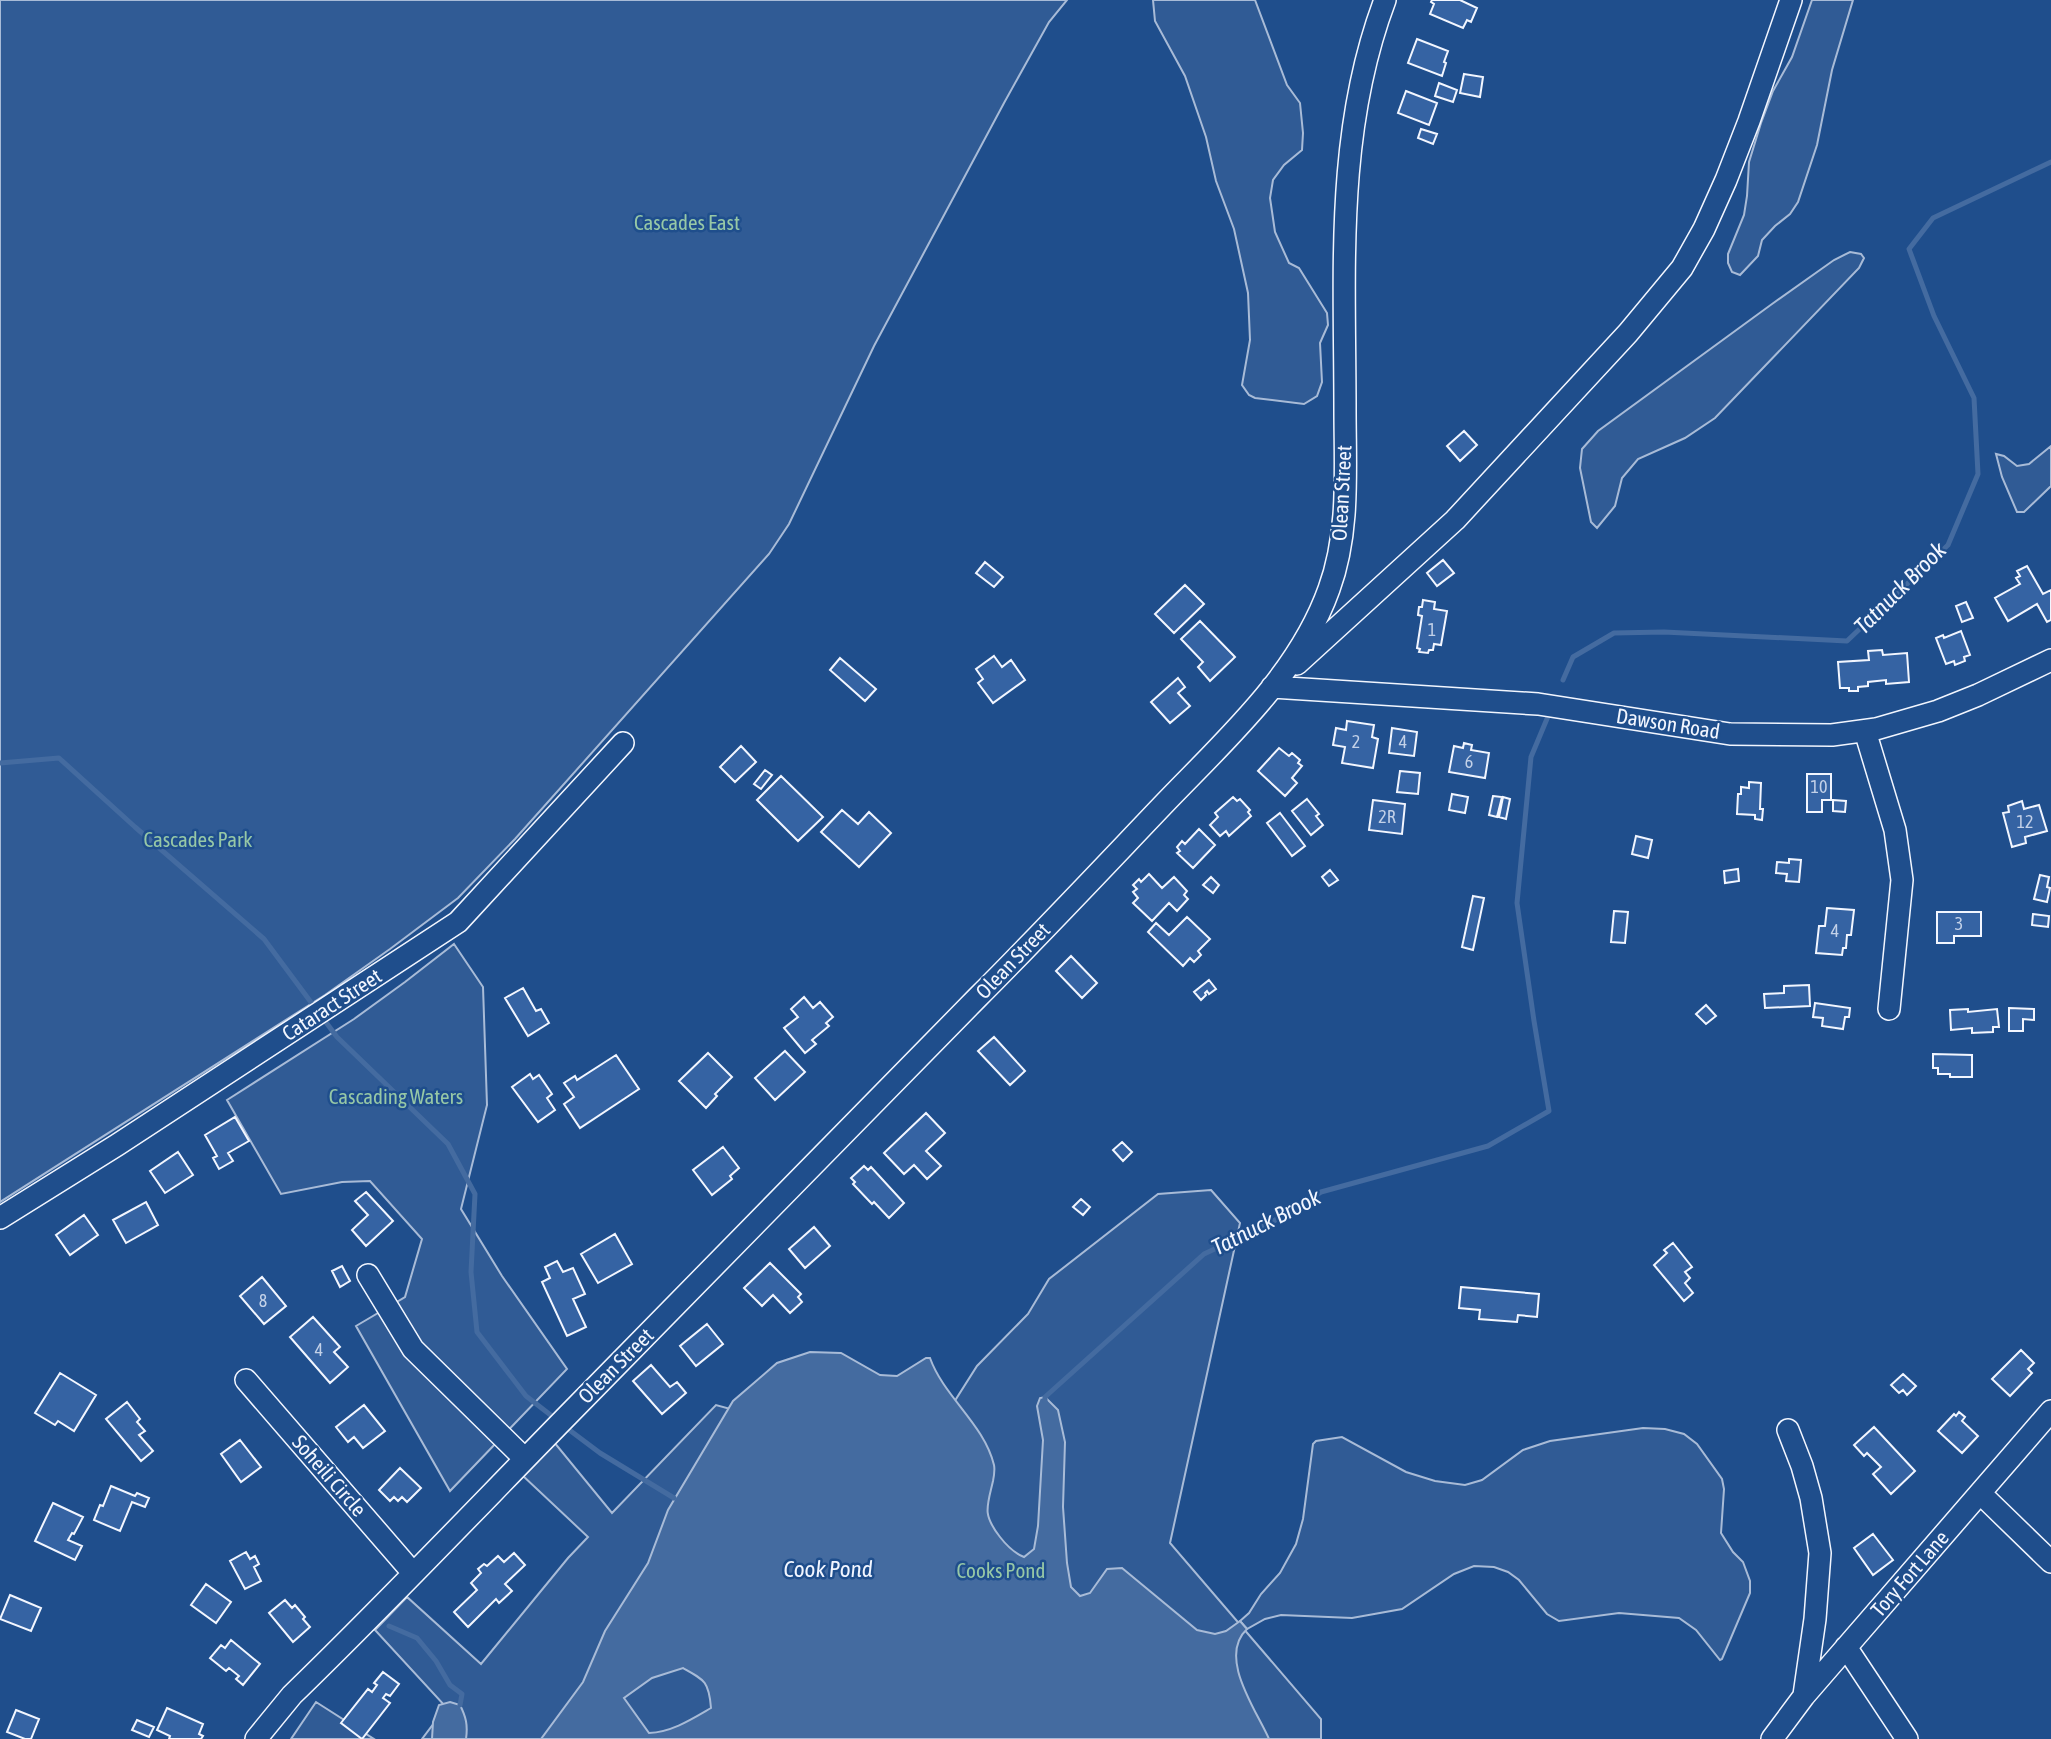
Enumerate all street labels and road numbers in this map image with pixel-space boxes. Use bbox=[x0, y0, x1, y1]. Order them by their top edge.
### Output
street label: Olean Street bbox=[1327, 444, 1355, 542]
street label: Dawson Road bbox=[1615, 703, 1722, 743]
street label: Olean Street bbox=[970, 917, 1054, 1003]
street label: Cataract Street bbox=[277, 963, 386, 1045]
street label: Olean Street bbox=[573, 1323, 658, 1408]
street label: Soheili Circle bbox=[288, 1430, 372, 1521]
street label: Tory Fort Lane bbox=[1865, 1525, 1953, 1621]

